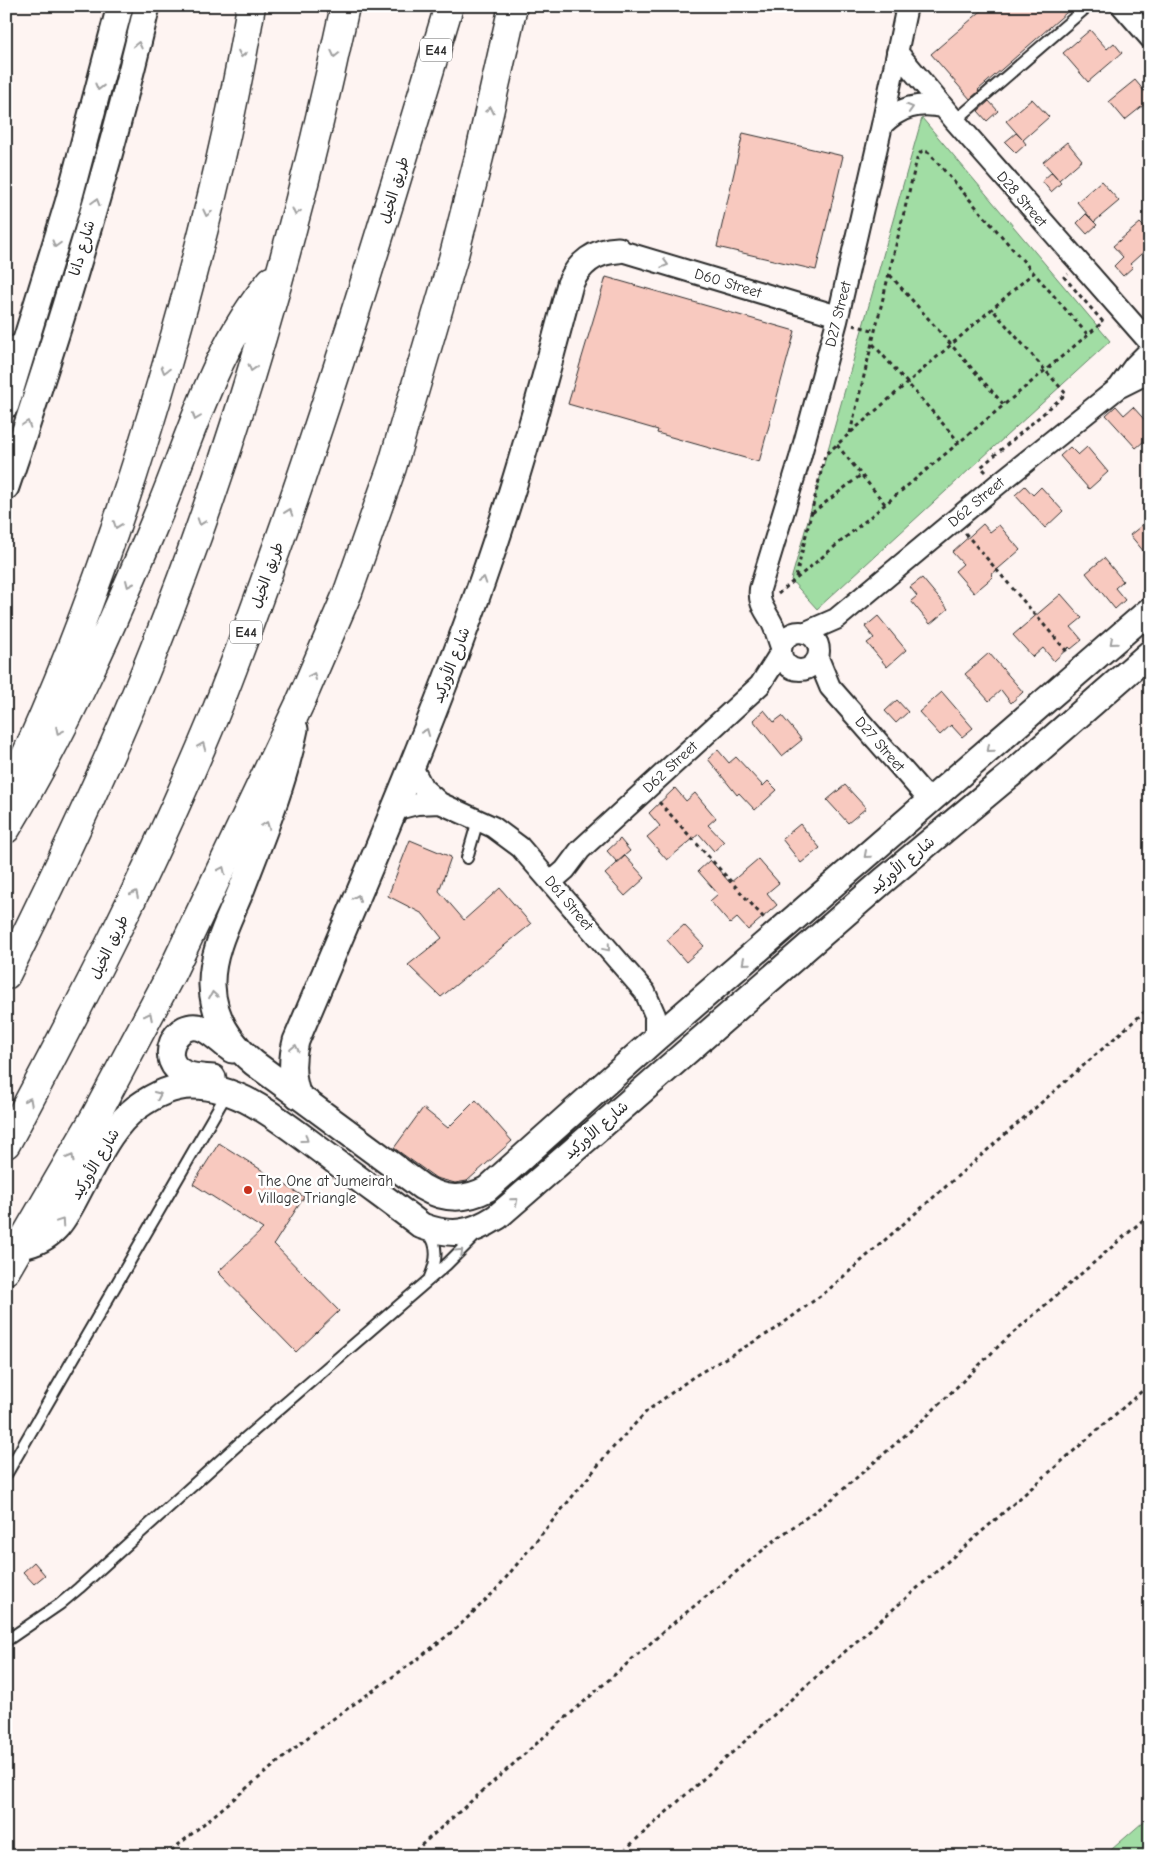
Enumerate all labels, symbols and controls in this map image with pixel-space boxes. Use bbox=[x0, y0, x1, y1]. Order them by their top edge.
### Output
road number: E44 bbox=[420, 38, 452, 62]
one-way arrow bbox=[132, 40, 143, 49]
one-way arrow bbox=[330, 49, 340, 58]
one-way arrow bbox=[238, 50, 248, 59]
one-way arrow bbox=[94, 83, 105, 92]
one-way arrow bbox=[905, 103, 914, 113]
one-way arrow bbox=[484, 105, 495, 114]
street label: طريق الخيل bbox=[375, 154, 413, 226]
street label: D28 Street bbox=[993, 168, 1051, 231]
one-way arrow bbox=[91, 198, 101, 207]
one-way arrow bbox=[291, 207, 302, 216]
one-way arrow bbox=[202, 208, 213, 217]
street label: شارع دانا bbox=[66, 218, 99, 278]
one-way arrow bbox=[51, 239, 61, 248]
one-way arrow bbox=[660, 258, 668, 268]
street label: D60 Street bbox=[692, 264, 764, 302]
street label: D27 Street bbox=[821, 279, 855, 349]
one-way arrow bbox=[247, 363, 257, 372]
one-way arrow bbox=[161, 365, 171, 373]
one-way arrow bbox=[192, 413, 202, 421]
one-way arrow bbox=[22, 420, 32, 429]
street label: D62 Street bbox=[944, 473, 1008, 531]
one-way arrow bbox=[283, 508, 293, 517]
one-way arrow bbox=[197, 518, 207, 526]
one-way arrow bbox=[113, 520, 123, 529]
street label: طريق الخيل bbox=[247, 539, 287, 611]
one-way arrow bbox=[477, 576, 487, 585]
one-way arrow bbox=[124, 579, 135, 588]
road number: E44 bbox=[230, 620, 262, 644]
street label: شارع الأوركيد bbox=[427, 624, 475, 706]
one-way arrow bbox=[1110, 636, 1119, 645]
one-way arrow bbox=[306, 672, 317, 681]
street label: D27 Street bbox=[851, 713, 909, 776]
one-way arrow bbox=[55, 726, 66, 735]
one-way arrow bbox=[420, 728, 430, 737]
street label: D62 Street bbox=[639, 737, 702, 797]
one-way arrow bbox=[195, 742, 206, 751]
one-way arrow bbox=[987, 743, 996, 752]
one-way arrow bbox=[260, 821, 270, 830]
street label: شارع الأوركيد bbox=[865, 832, 939, 898]
one-way arrow bbox=[864, 849, 873, 858]
one-way arrow bbox=[215, 866, 226, 875]
street label: D61 Street bbox=[541, 872, 598, 935]
one-way arrow bbox=[128, 890, 139, 899]
one-way arrow bbox=[350, 894, 361, 903]
street label: طريق الخيل bbox=[86, 912, 132, 982]
one-way arrow bbox=[601, 942, 610, 951]
one-way arrow bbox=[741, 956, 750, 965]
one-way arrow bbox=[209, 991, 219, 1000]
one-way arrow bbox=[143, 1012, 153, 1021]
one-way arrow bbox=[289, 1044, 299, 1053]
one-way arrow bbox=[153, 1091, 162, 1102]
street label: شارع الأوركيد bbox=[559, 1096, 633, 1164]
one-way arrow bbox=[23, 1097, 33, 1106]
street label: شارع الأوركيد bbox=[66, 1125, 124, 1203]
one-way arrow bbox=[299, 1133, 308, 1142]
one-way arrow bbox=[65, 1155, 75, 1164]
place label: The One at Jumeirah Village Triangle bbox=[258, 1172, 393, 1207]
marker: The One at Jumeirah Village Triangle bbox=[242, 1184, 254, 1196]
one-way arrow bbox=[509, 1198, 518, 1207]
one-way arrow bbox=[55, 1218, 64, 1228]
one-way arrow bbox=[454, 1249, 463, 1258]

